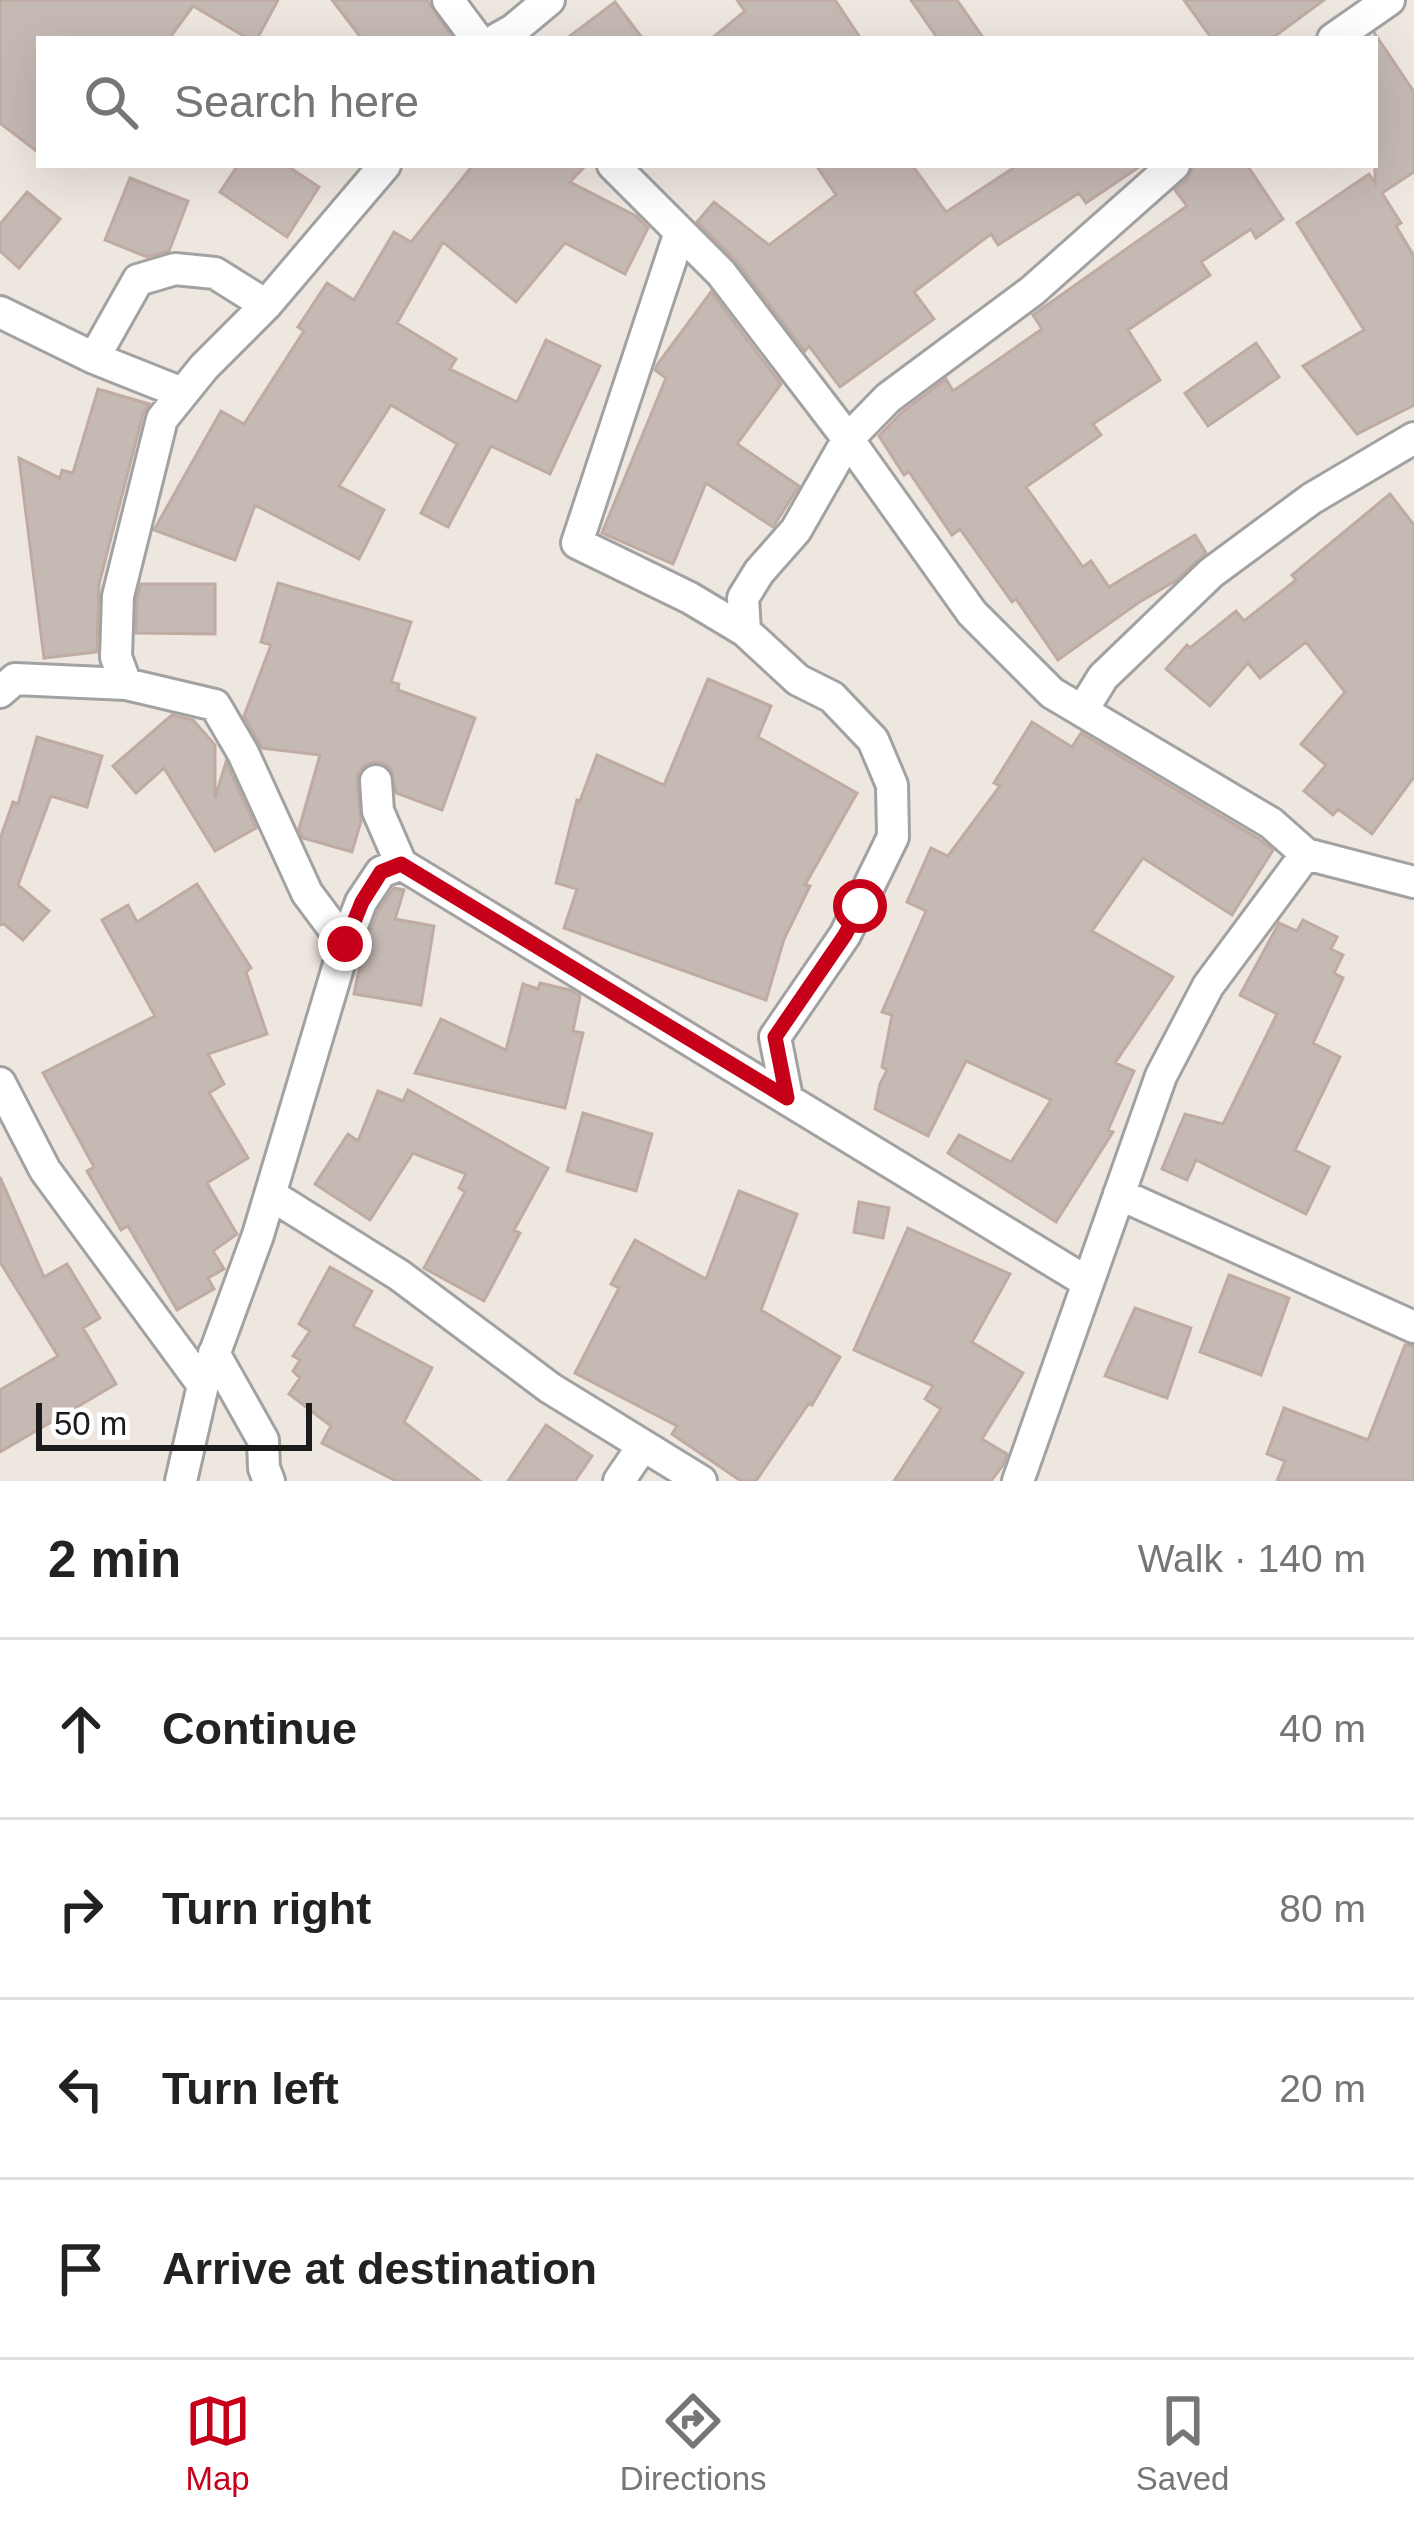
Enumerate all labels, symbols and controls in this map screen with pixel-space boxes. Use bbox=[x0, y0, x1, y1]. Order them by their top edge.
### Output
search box bbox=[36, 36, 1378, 168]
icon: search bbox=[78, 69, 144, 135]
text: Search here bbox=[174, 76, 419, 127]
route start bbox=[833, 879, 887, 933]
route end bbox=[318, 917, 372, 971]
scale bar bbox=[36, 1397, 312, 1450]
text: 50 m bbox=[54, 1405, 127, 1442]
text: 2 min bbox=[48, 1531, 181, 1588]
text: Walk · 140 m bbox=[1138, 1537, 1366, 1580]
icon: ahead bbox=[48, 1696, 114, 1762]
text: Continue bbox=[162, 1703, 357, 1754]
text: 40 m bbox=[1279, 1707, 1366, 1750]
icon: right bbox=[48, 1876, 114, 1942]
text: Turn right bbox=[162, 1883, 371, 1934]
text: 80 m bbox=[1279, 1887, 1366, 1930]
icon: left bbox=[48, 2056, 114, 2122]
text: Turn left bbox=[162, 2063, 339, 2114]
text: 20 m bbox=[1279, 2067, 1366, 2110]
icon: arrive bbox=[48, 2236, 114, 2302]
text: Arrive at destination bbox=[162, 2243, 597, 2294]
tab: Map bbox=[185, 2388, 251, 2498]
tab: Directions bbox=[620, 2388, 767, 2498]
tab: Saved bbox=[1136, 2388, 1229, 2498]

